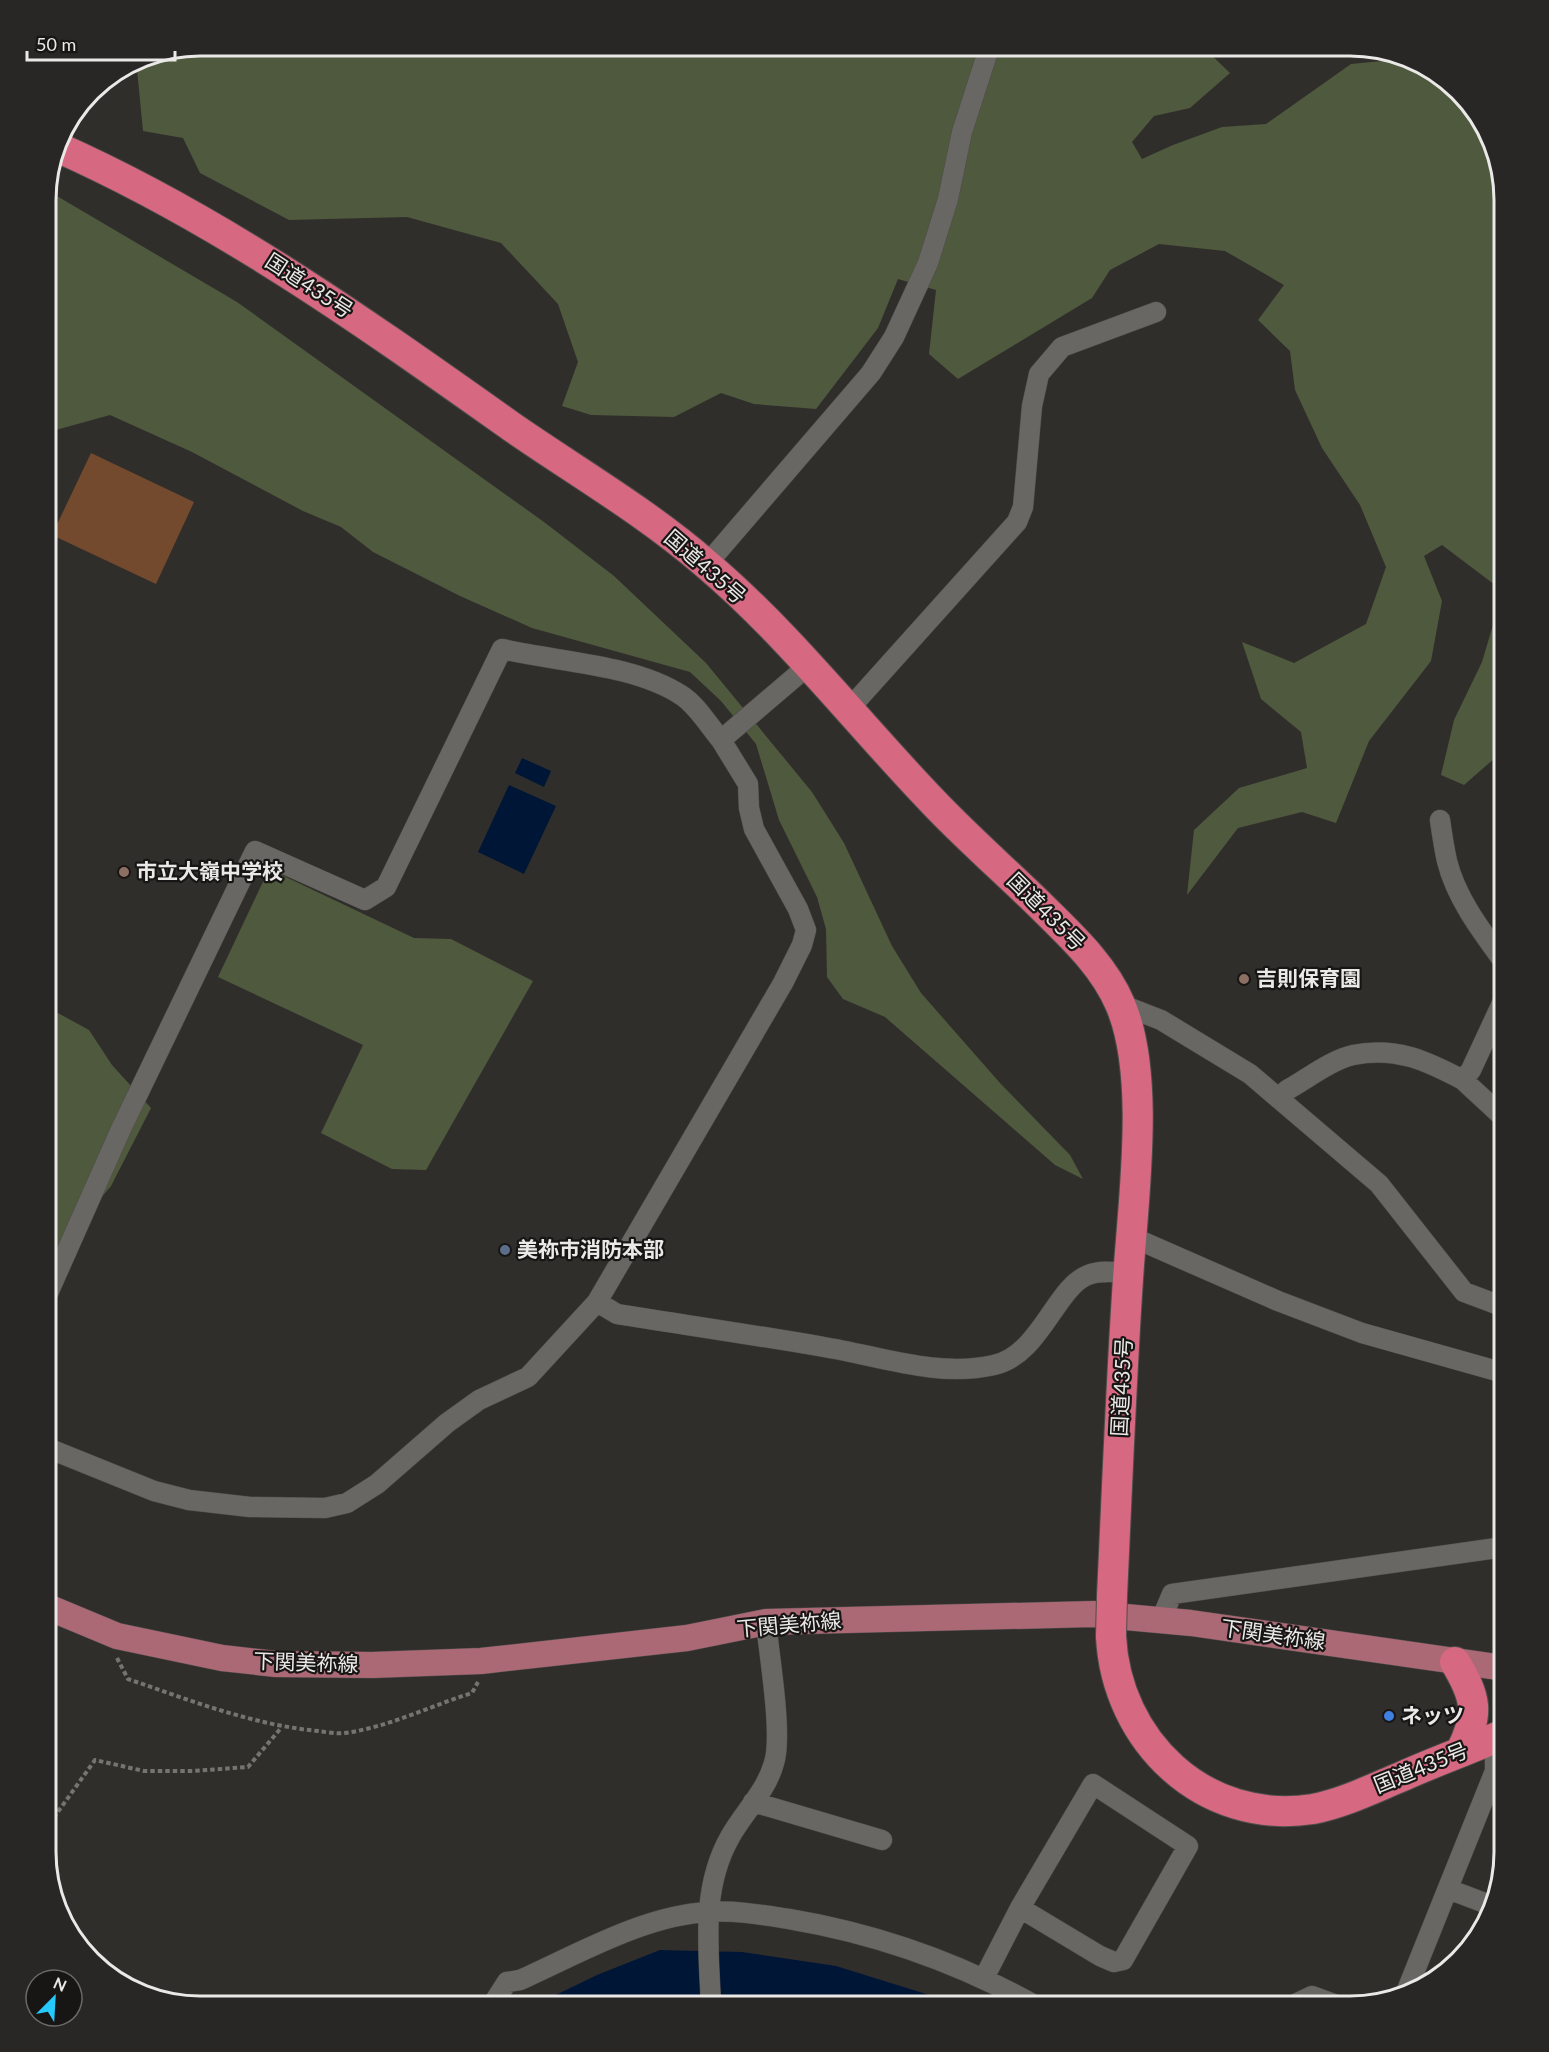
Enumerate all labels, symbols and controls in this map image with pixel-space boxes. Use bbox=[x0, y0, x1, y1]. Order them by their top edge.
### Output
scale bar bbox=[27, 24, 176, 62]
text: 50 m bbox=[36, 33, 76, 55]
street label: 国道435号 bbox=[261, 247, 358, 322]
street label: 国道435号 bbox=[660, 524, 752, 608]
place label: 市立大嶺中学校 bbox=[136, 858, 283, 883]
marker: 市立大嶺中学校 bbox=[117, 865, 131, 879]
street label: 国道435号 bbox=[1003, 867, 1091, 955]
place label: 吉則保育園 bbox=[1256, 965, 1361, 990]
marker: 吉則保育園 bbox=[1237, 972, 1251, 986]
place label: 美祢市消防本部 bbox=[517, 1236, 664, 1261]
marker: 美祢市消防本部 bbox=[498, 1243, 512, 1257]
street label: 国道435号 bbox=[1105, 1337, 1136, 1437]
street label: 下関美祢線 bbox=[735, 1606, 842, 1641]
street label: 下関美祢線 bbox=[1219, 1614, 1327, 1653]
street label: 下関美祢線 bbox=[253, 1647, 359, 1676]
place label: ネッツ bbox=[1401, 1702, 1464, 1727]
marker: ネッツ bbox=[1382, 1709, 1396, 1723]
street label: 国道435号 bbox=[1370, 1736, 1471, 1797]
north arrow bbox=[24, 1968, 84, 2028]
text: N bbox=[51, 1973, 70, 1995]

